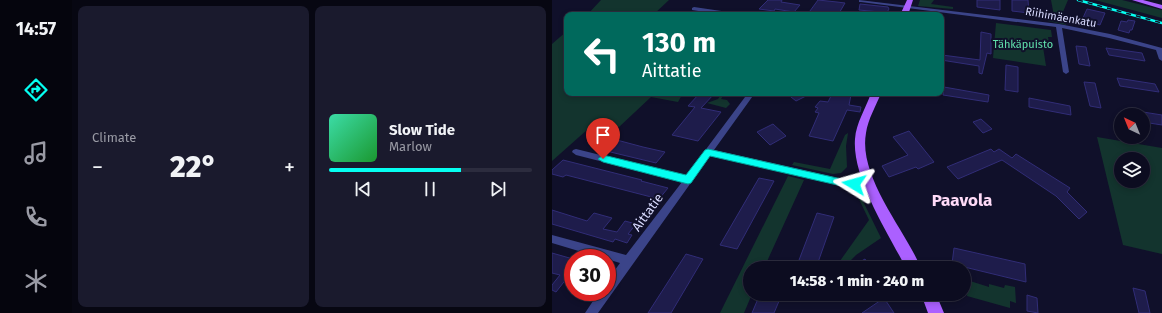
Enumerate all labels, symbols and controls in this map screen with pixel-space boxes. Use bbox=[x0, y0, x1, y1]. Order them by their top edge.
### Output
street label: Riihimäenkatu bbox=[1024, 5, 1098, 30]
text: 14:57 bbox=[16, 18, 56, 40]
text: 130 m bbox=[642, 26, 716, 59]
icon: left bbox=[576, 28, 628, 80]
park label: Tähkäpuisto bbox=[993, 38, 1053, 51]
text: Aittatie bbox=[642, 60, 701, 82]
icon: directions bbox=[22, 76, 50, 104]
north arrow bbox=[1114, 108, 1150, 144]
map controls bbox=[1114, 108, 1150, 188]
pin bbox=[586, 118, 620, 159]
text: Slow Tide bbox=[389, 121, 455, 139]
icon: arrive bbox=[592, 124, 614, 146]
text: Climate bbox=[92, 130, 136, 145]
icon: music bbox=[22, 139, 50, 167]
text: Marlow bbox=[389, 139, 432, 154]
text: 22° bbox=[170, 149, 217, 185]
button: layers bbox=[1114, 152, 1150, 188]
text: − bbox=[92, 154, 103, 181]
text: + bbox=[284, 154, 295, 181]
position arrow bbox=[833, 163, 875, 205]
icon: previous bbox=[352, 178, 374, 200]
icon: pause bbox=[419, 178, 441, 200]
icon: next bbox=[487, 178, 509, 200]
district label: Paavola bbox=[932, 190, 992, 211]
street label: Aittatie bbox=[629, 191, 666, 234]
icon: phone bbox=[22, 203, 50, 231]
speed limit sign: 30 bbox=[564, 249, 616, 301]
icon: climate bbox=[22, 267, 50, 295]
text: 14:58 · 1 min · 240 m bbox=[790, 272, 924, 290]

